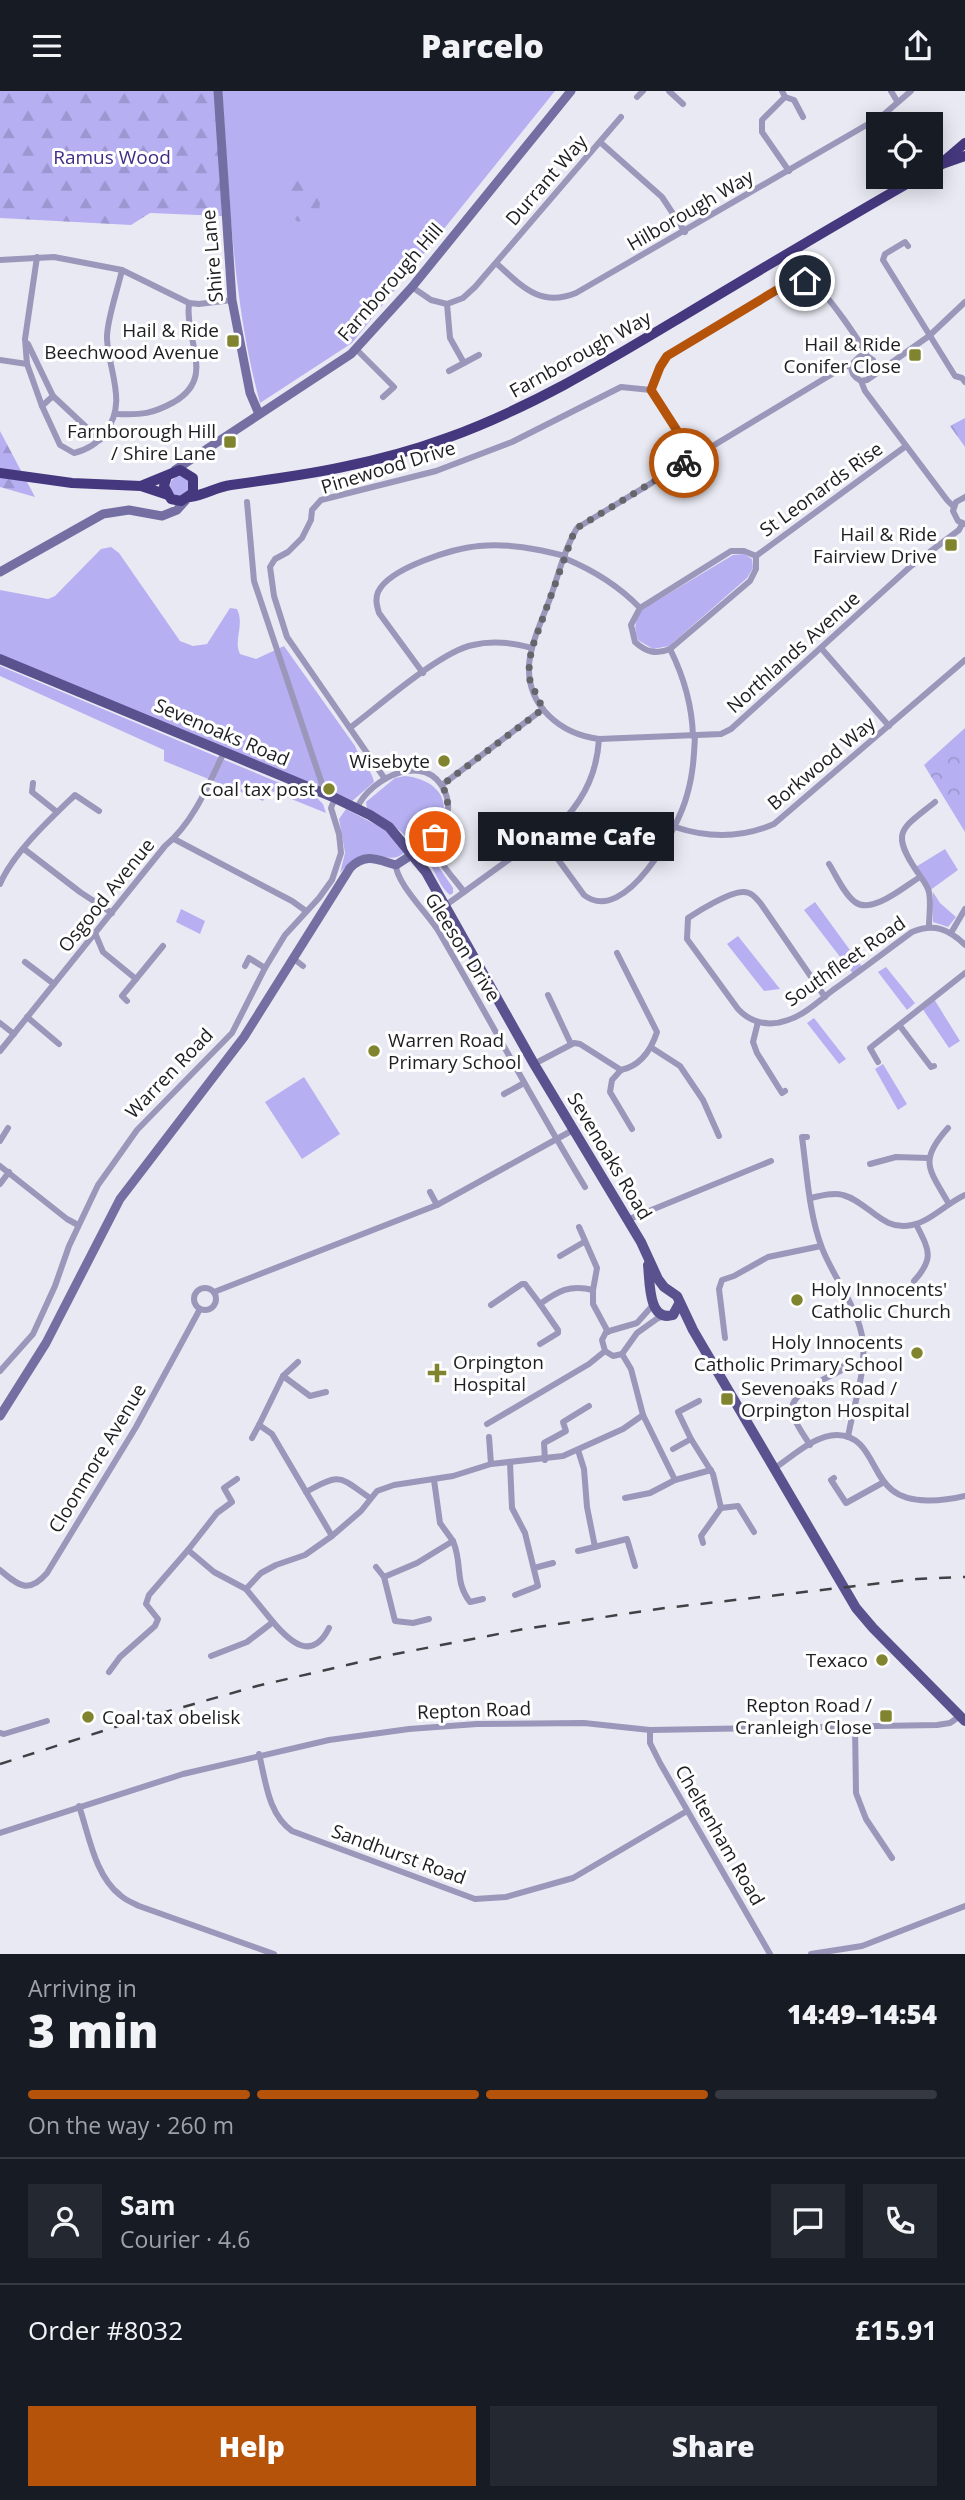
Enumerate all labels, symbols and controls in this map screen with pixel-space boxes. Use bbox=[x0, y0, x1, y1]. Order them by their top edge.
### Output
text: Parcelo bbox=[421, 24, 544, 67]
icon: menu bbox=[28, 27, 66, 65]
icon: share bbox=[899, 27, 937, 65]
map controls bbox=[866, 112, 943, 189]
button: locate bbox=[866, 112, 943, 189]
street label: Durrant Way bbox=[499, 129, 593, 231]
park label: Ramus Wood bbox=[53, 144, 171, 170]
street label: Hilborough Way bbox=[622, 163, 758, 257]
street label: Shire Lane bbox=[195, 209, 229, 303]
street label: Farnborough Hill bbox=[331, 217, 449, 347]
pin bbox=[775, 251, 835, 311]
icon: home bbox=[786, 262, 824, 300]
street label: Farnborough Way bbox=[505, 304, 656, 404]
place label: Hail & Ride Beechwood Avenue bbox=[44, 317, 219, 365]
place label: Hail & Ride Conifer Close bbox=[783, 331, 901, 379]
marker: Hail & Ride Beechwood Avenue bbox=[225, 333, 241, 349]
marker: Hail & Ride Conifer Close bbox=[907, 347, 923, 363]
place label: Farnborough Hill / Shire Lane bbox=[67, 418, 216, 466]
courier bbox=[649, 428, 719, 498]
marker: Farnborough Hill / Shire Lane bbox=[222, 434, 238, 450]
street label: Pinewood Drive bbox=[318, 434, 458, 500]
street label: St Leonards Rise bbox=[754, 436, 888, 542]
icon: bike bbox=[665, 444, 703, 482]
place label: Hail & Ride Fairview Drive bbox=[813, 521, 937, 569]
marker: Hail & Ride Fairview Drive bbox=[943, 537, 959, 553]
street label: Northlands Avenue bbox=[721, 585, 865, 719]
street label: Sevenoaks Road bbox=[151, 692, 293, 772]
street label: Borkwood Way bbox=[762, 710, 881, 816]
place label: Wisebyte bbox=[349, 748, 430, 774]
marker: Wisebyte bbox=[436, 753, 452, 769]
place label: Coal tax post bbox=[200, 776, 315, 802]
marker: Coal tax post bbox=[321, 781, 337, 797]
pin bbox=[405, 807, 465, 867]
callout: Noname Cafe bbox=[477, 813, 673, 861]
icon: bag bbox=[416, 818, 454, 856]
text: Noname Cafe bbox=[496, 820, 656, 852]
street label: Osgood Avenue bbox=[52, 833, 160, 957]
street label: Gleeson Drive bbox=[419, 888, 507, 1006]
street label: Southfleet Road bbox=[780, 910, 910, 1012]
street label: Warren Road bbox=[119, 1022, 219, 1124]
place label: Warren Road Primary School bbox=[388, 1027, 521, 1075]
marker: Warren Road Primary School bbox=[366, 1043, 382, 1059]
street label: Sevenoaks Road bbox=[562, 1088, 658, 1224]
place label: Holy Innocents' Catholic Church bbox=[811, 1276, 951, 1324]
marker: Holy Innocents' Catholic Church bbox=[789, 1292, 805, 1308]
place label: Holy Innocents Catholic Primary School bbox=[694, 1329, 903, 1377]
marker: Holy Innocents Catholic Primary School bbox=[909, 1345, 925, 1361]
place label: Orpington Hospital bbox=[453, 1349, 544, 1397]
marker: Orpington Hospital bbox=[427, 1363, 447, 1383]
place label: Sevenoaks Road / Orpington Hospital bbox=[741, 1375, 910, 1423]
street label: Cloonmore Avenue bbox=[42, 1379, 152, 1537]
marker: Sevenoaks Road / Orpington Hospital bbox=[719, 1391, 735, 1407]
place label: Texaco bbox=[806, 1647, 868, 1673]
marker: Texaco bbox=[874, 1652, 890, 1668]
place label: Repton Road / Cranleigh Close bbox=[735, 1692, 872, 1740]
street label: Repton Road bbox=[417, 1695, 531, 1725]
place label: Coal tax obelisk bbox=[102, 1704, 240, 1730]
marker: Repton Road / Cranleigh Close bbox=[878, 1708, 894, 1724]
marker: Coal tax obelisk bbox=[80, 1709, 96, 1725]
street label: Cheltenham Road bbox=[669, 1760, 771, 1910]
street label: Sandhurst Road bbox=[328, 1818, 470, 1890]
text: Arriving in bbox=[28, 1972, 137, 2004]
text: 14:49–14:54 bbox=[787, 1996, 937, 2032]
text: 3 min bbox=[28, 1999, 159, 2061]
text: On the way · 260 m bbox=[28, 2109, 234, 2141]
button: person bbox=[28, 2184, 102, 2258]
button: chat bbox=[771, 2184, 845, 2258]
button: phone bbox=[863, 2184, 937, 2258]
text: Sam bbox=[120, 2187, 176, 2223]
text: Courier · 4.6 bbox=[120, 2223, 250, 2255]
text: Order #8032 bbox=[28, 2312, 183, 2348]
text: £15.91 bbox=[855, 2312, 937, 2348]
button: Help bbox=[28, 2406, 476, 2486]
button: Share bbox=[490, 2406, 937, 2486]

